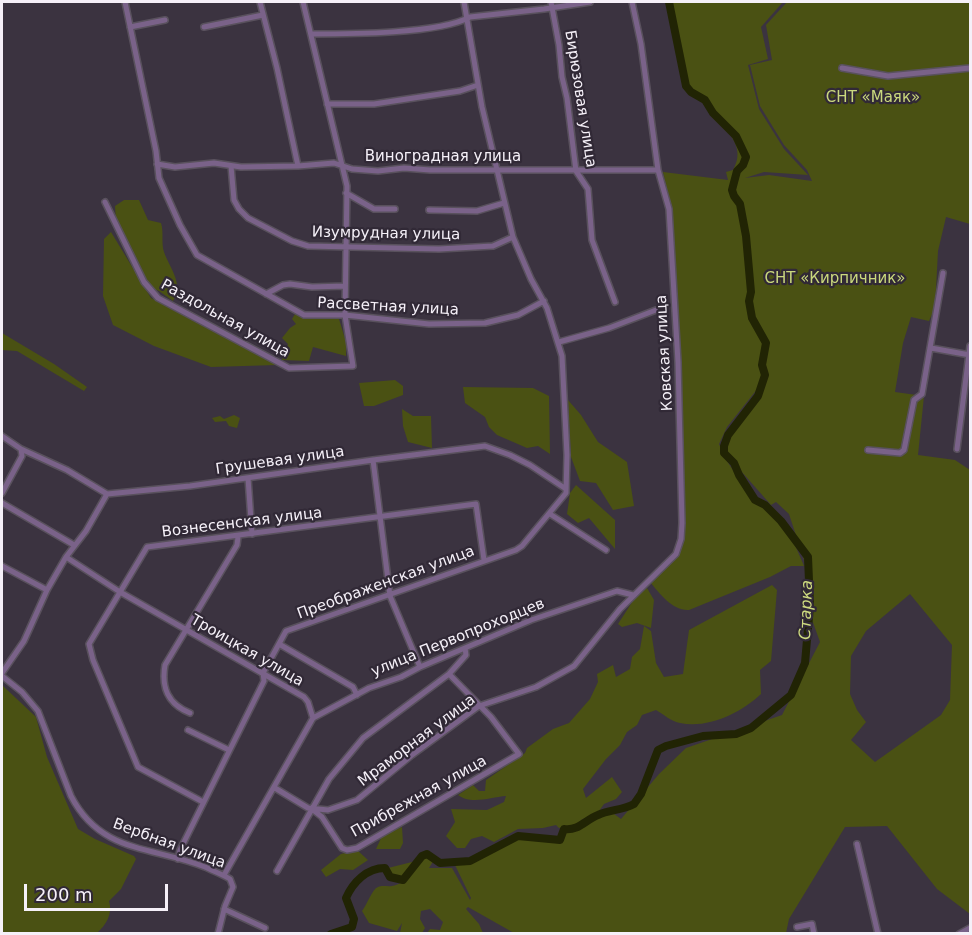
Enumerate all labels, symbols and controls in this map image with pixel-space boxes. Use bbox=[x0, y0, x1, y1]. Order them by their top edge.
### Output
street label: Бирюзовая улица bbox=[560, 29, 600, 169]
park label: СНТ «Маяк» bbox=[826, 89, 920, 107]
street label: Виноградная улица bbox=[365, 148, 521, 166]
street label: Изумрудная улица bbox=[312, 224, 460, 244]
park label: СНТ «Кирпичник» bbox=[765, 270, 905, 288]
street label: Раздольная улица bbox=[157, 276, 293, 362]
street label: Рассветная улица bbox=[317, 294, 459, 320]
street label: Ковская улица bbox=[653, 294, 677, 412]
street label: Грушевая улица bbox=[214, 443, 346, 479]
street label: Вознесенская улица bbox=[161, 504, 323, 542]
street label: Преображенская улица bbox=[295, 542, 477, 624]
water label: Старка bbox=[796, 580, 818, 640]
street label: улица Первопроходцев bbox=[369, 595, 547, 681]
street label: Троицкая улица bbox=[187, 611, 307, 691]
street label: Мраморная улица bbox=[355, 691, 479, 791]
street label: Прибрежная улица bbox=[348, 752, 490, 842]
street label: Вербная улица bbox=[110, 815, 228, 873]
scale bar bbox=[27, 872, 171, 910]
text: 200 m bbox=[35, 884, 93, 905]

